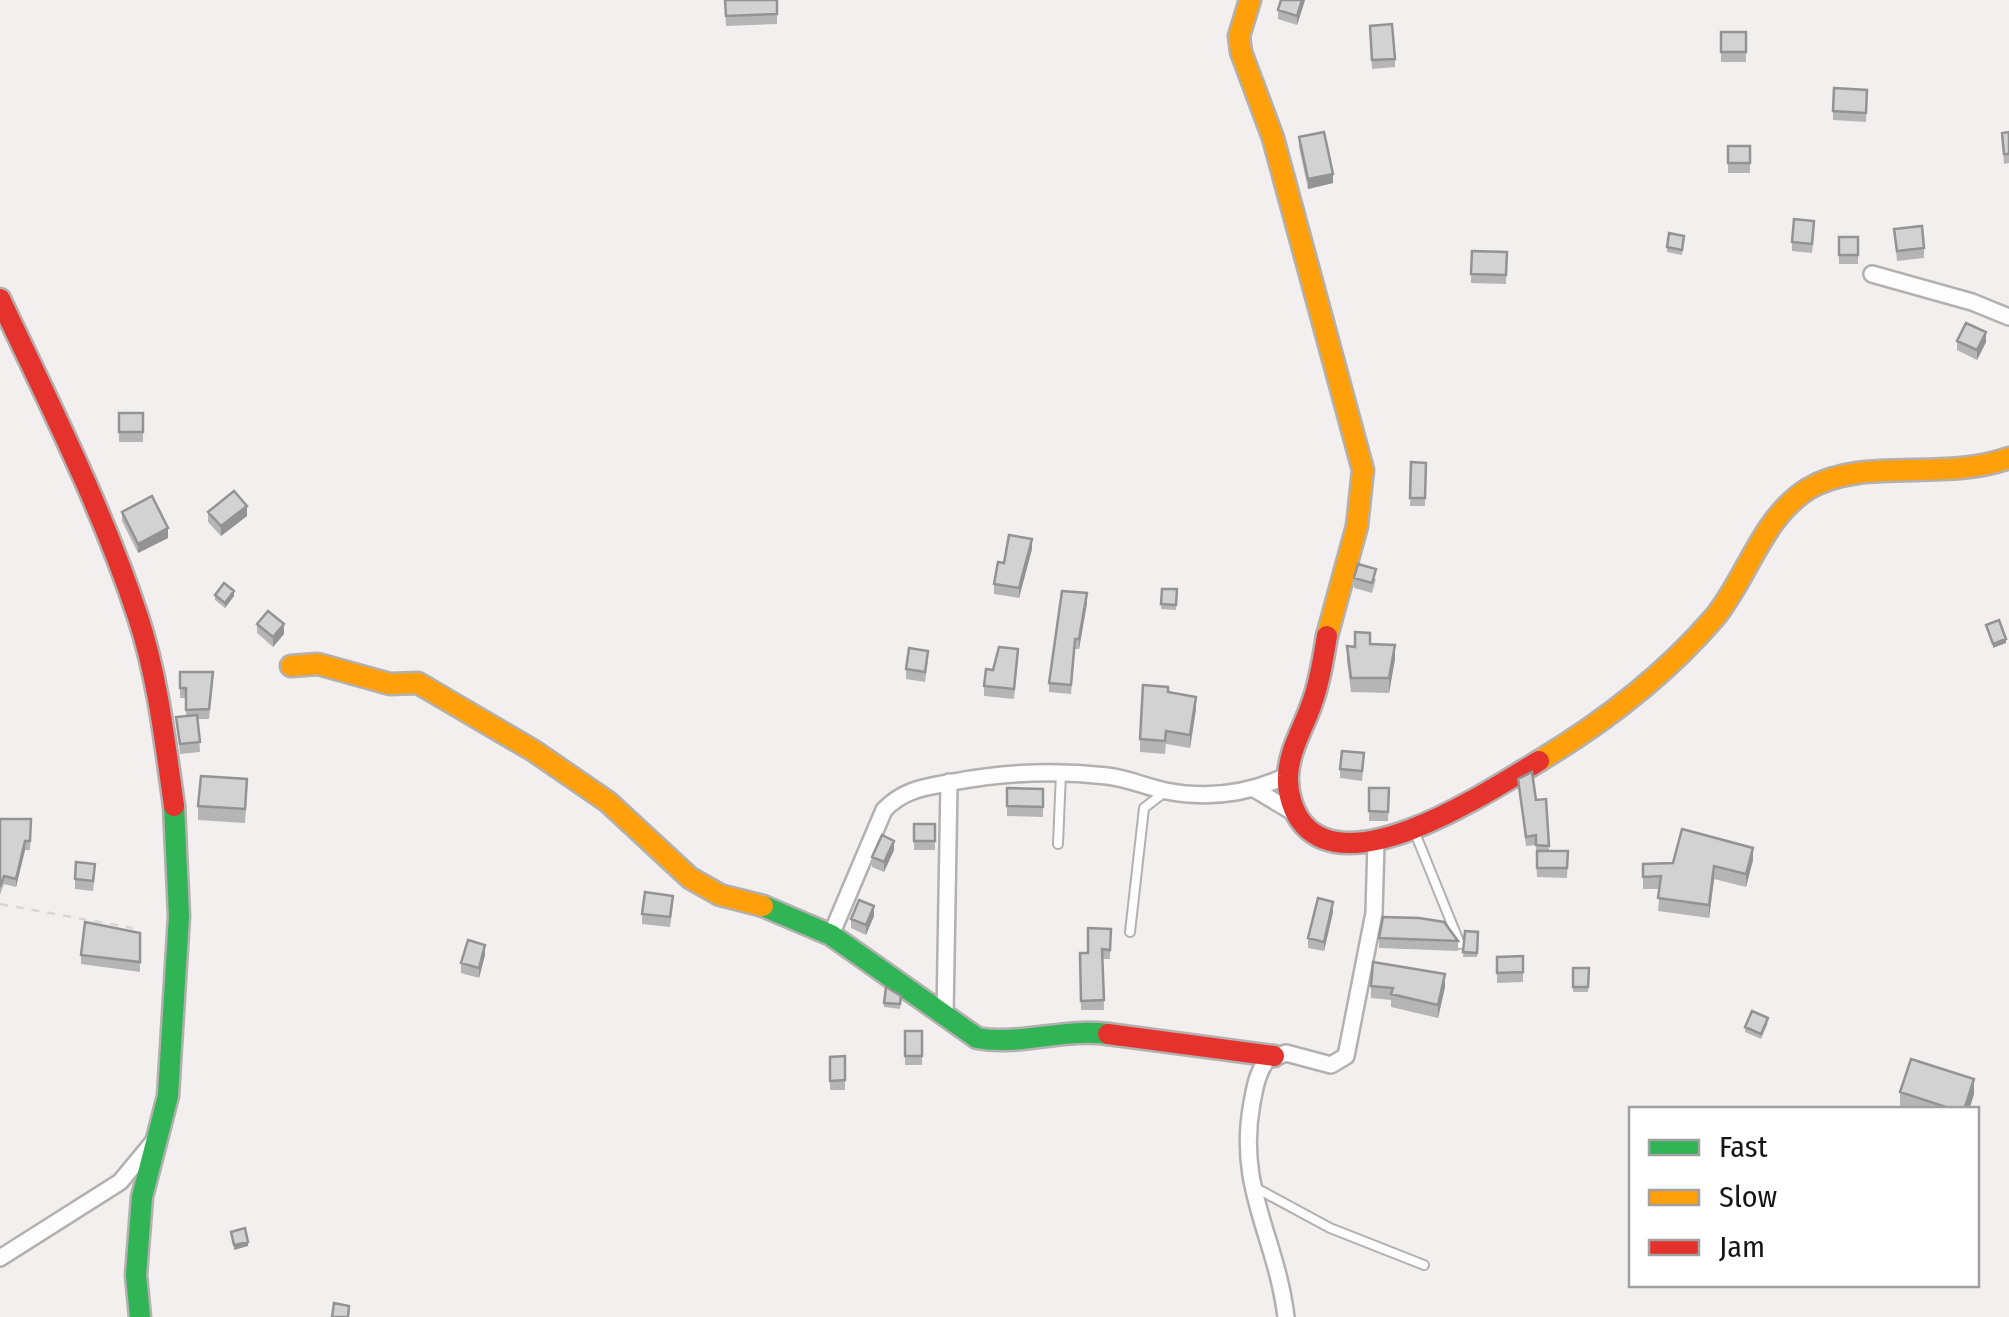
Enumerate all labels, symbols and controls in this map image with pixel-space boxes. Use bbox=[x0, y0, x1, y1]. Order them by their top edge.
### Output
legend bbox=[1629, 1107, 1979, 1287]
text: Fast bbox=[1719, 1129, 1768, 1165]
text: Slow bbox=[1719, 1179, 1777, 1215]
text: Jam bbox=[1719, 1229, 1765, 1265]

